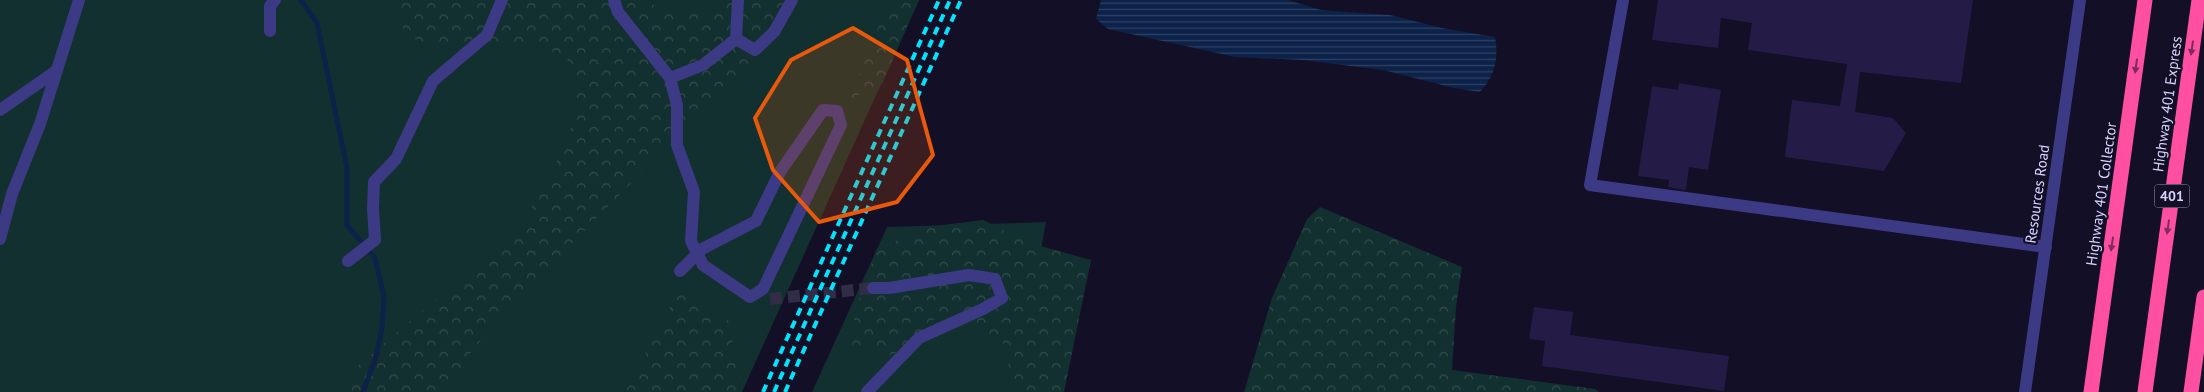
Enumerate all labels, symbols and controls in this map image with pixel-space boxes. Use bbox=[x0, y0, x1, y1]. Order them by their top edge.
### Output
street label: Highway 401 Express bbox=[2148, 35, 2186, 173]
one-way arrow bbox=[2188, 41, 2196, 57]
one-way arrow bbox=[2132, 58, 2140, 74]
street label: Highway 401 Collector bbox=[2082, 121, 2120, 267]
street label: Resources Road bbox=[2021, 143, 2053, 245]
road number: 401 bbox=[2154, 185, 2190, 208]
one-way arrow bbox=[2163, 219, 2171, 235]
one-way arrow bbox=[2107, 236, 2115, 252]

